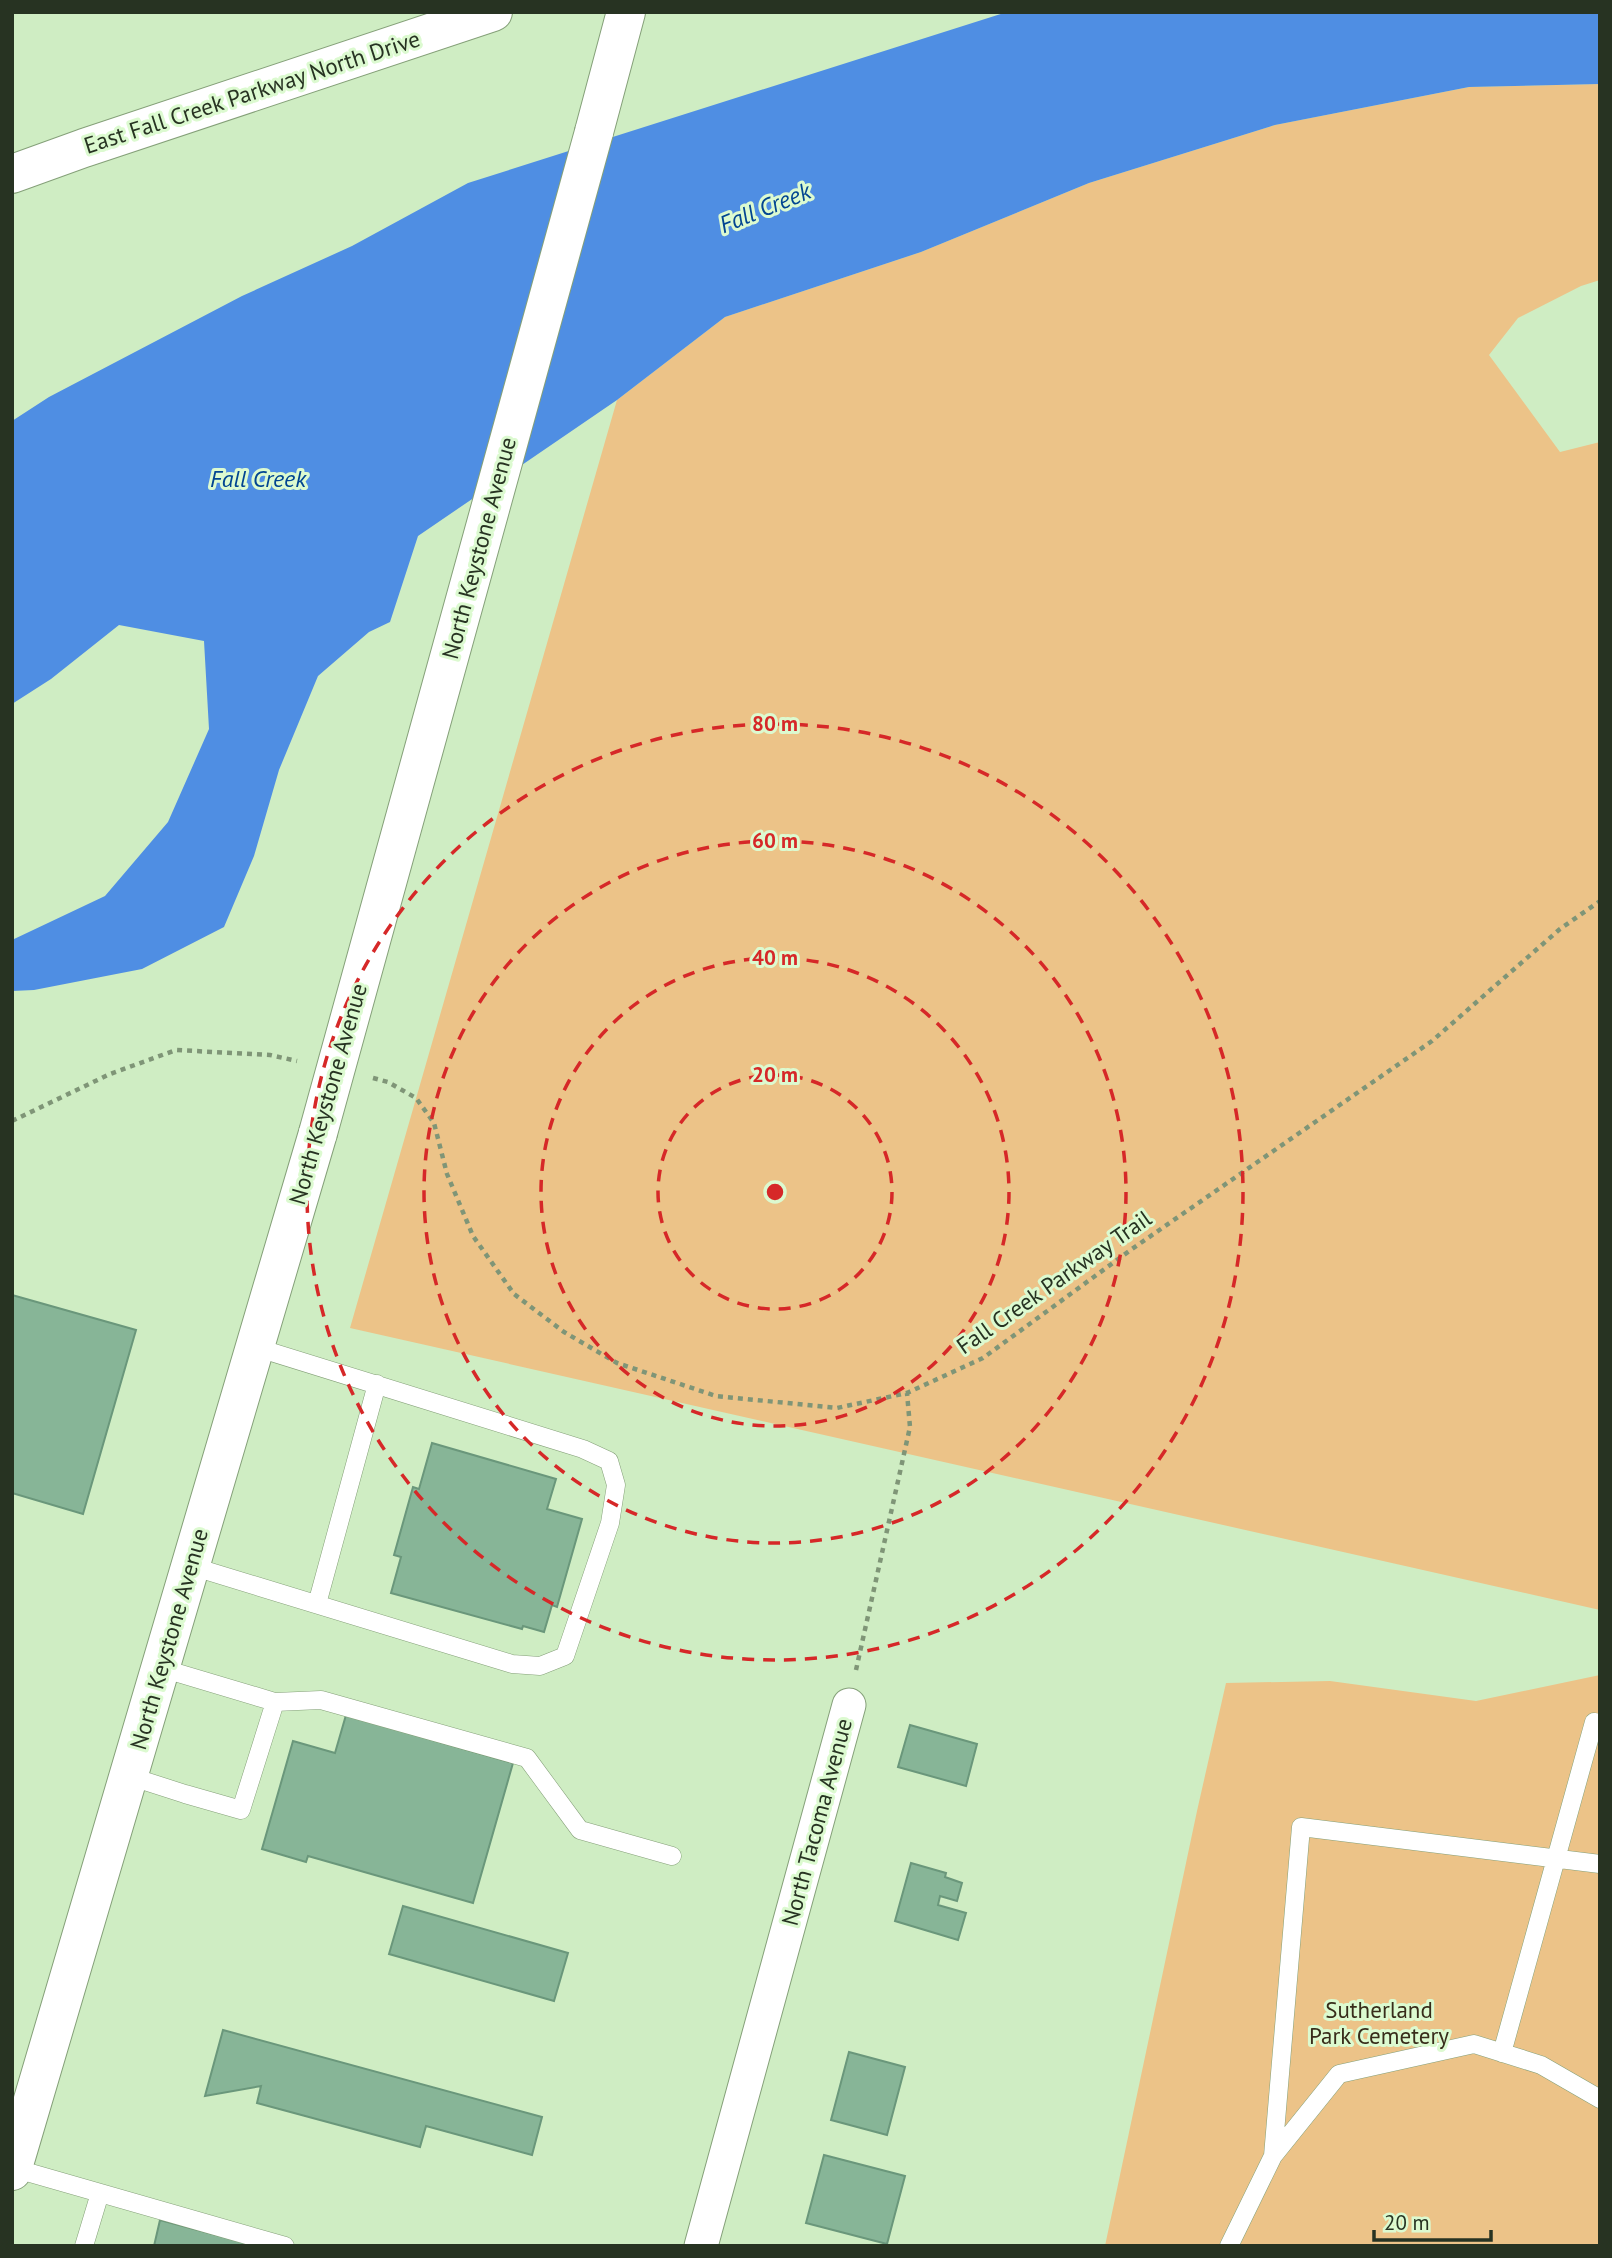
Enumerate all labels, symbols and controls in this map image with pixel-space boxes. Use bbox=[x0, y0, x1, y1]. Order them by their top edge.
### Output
street label: East Fall Creek Parkway North Drive bbox=[80, 23, 423, 160]
water label: Fall Creek bbox=[714, 175, 816, 240]
street label: North Keystone Avenue bbox=[435, 434, 522, 662]
water label: Fall Creek bbox=[210, 463, 307, 494]
text: 80 m bbox=[752, 710, 798, 737]
text: 60 m bbox=[752, 827, 798, 854]
text: 40 m bbox=[752, 944, 798, 971]
street label: North Keystone Avenue bbox=[282, 980, 373, 1208]
text: 20 m bbox=[752, 1061, 798, 1088]
centre of rings bbox=[763, 1180, 787, 1204]
street label: Fall Creek Parkway Trail bbox=[951, 1203, 1157, 1360]
street label: North Keystone Avenue bbox=[123, 1525, 214, 1753]
street label: North Tacoma Avenue bbox=[775, 1715, 858, 1929]
park label: Sutherland Park Cemetery bbox=[1309, 1995, 1449, 2050]
scale bar bbox=[1374, 2198, 1491, 2242]
text: 20 m bbox=[1384, 2209, 1430, 2236]

